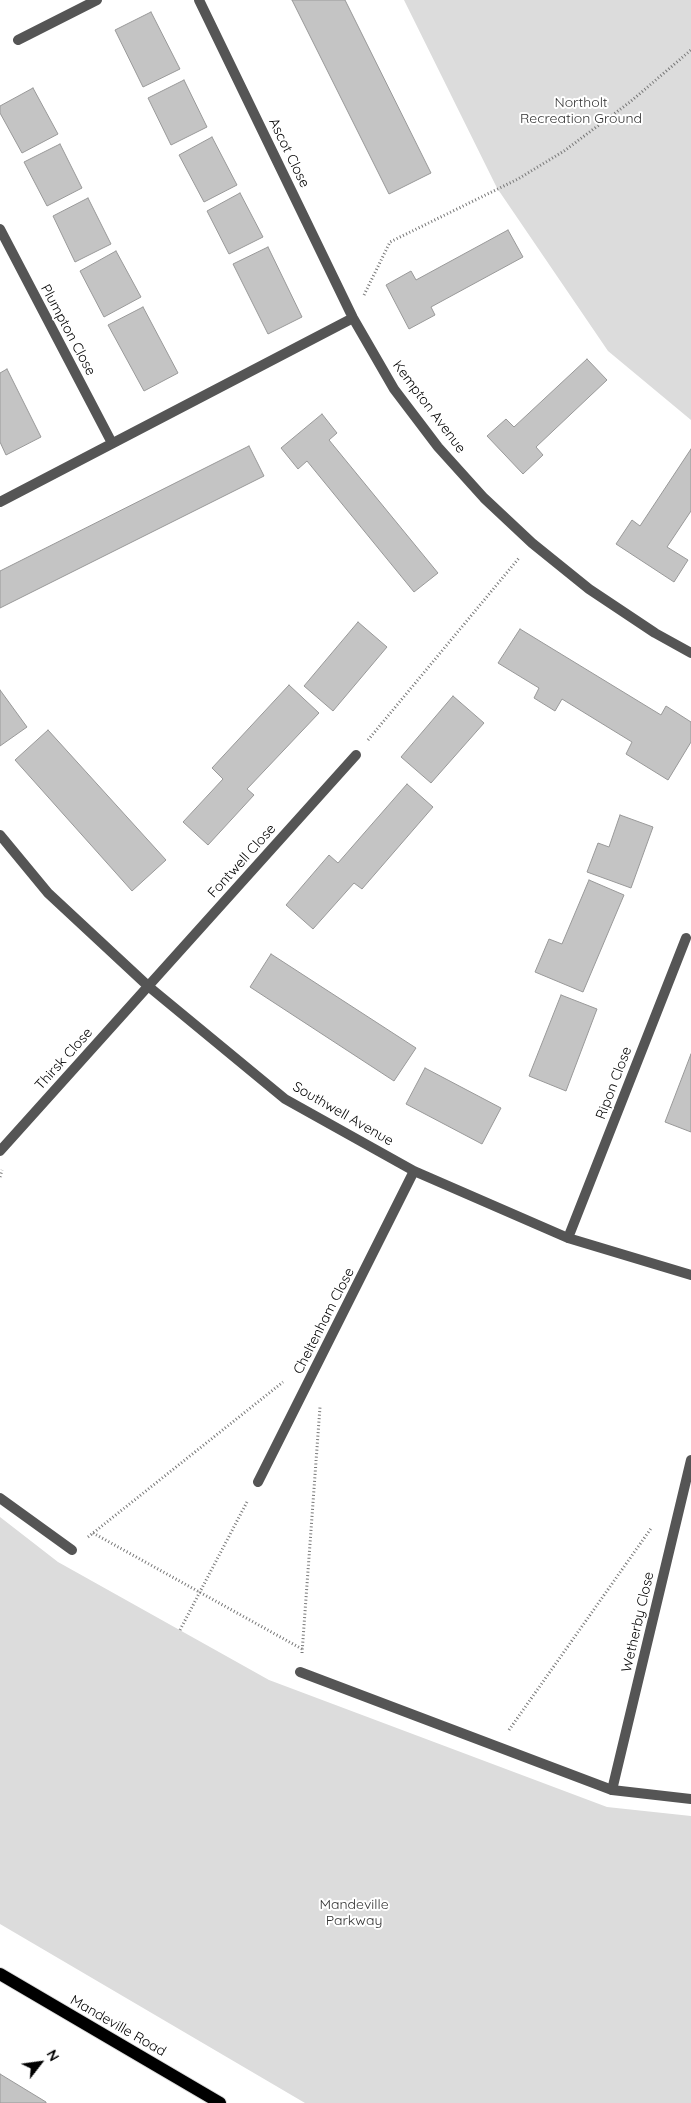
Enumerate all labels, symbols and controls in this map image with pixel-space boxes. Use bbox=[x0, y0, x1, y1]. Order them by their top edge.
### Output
park label: Northolt Recreation Ground bbox=[520, 95, 642, 128]
street label: Ascot Close bbox=[265, 116, 313, 190]
street label: Plumpton Close bbox=[37, 282, 99, 378]
street label: Kempton Avenue bbox=[389, 358, 469, 456]
street label: Fontwell Close bbox=[205, 821, 279, 901]
street label: Thirsk Close bbox=[32, 1024, 96, 1094]
street label: Ripon Close bbox=[592, 1044, 636, 1122]
street label: Southwell Avenue bbox=[290, 1078, 396, 1150]
street label: Cheltenham Close bbox=[290, 1265, 358, 1377]
street label: Wetherby Close bbox=[618, 1570, 658, 1674]
park label: Mandeville Parkway bbox=[319, 1897, 389, 1930]
street label: Mandeville Road bbox=[67, 1992, 169, 2060]
north arrow bbox=[15, 2038, 65, 2088]
text: N bbox=[43, 2047, 63, 2064]

